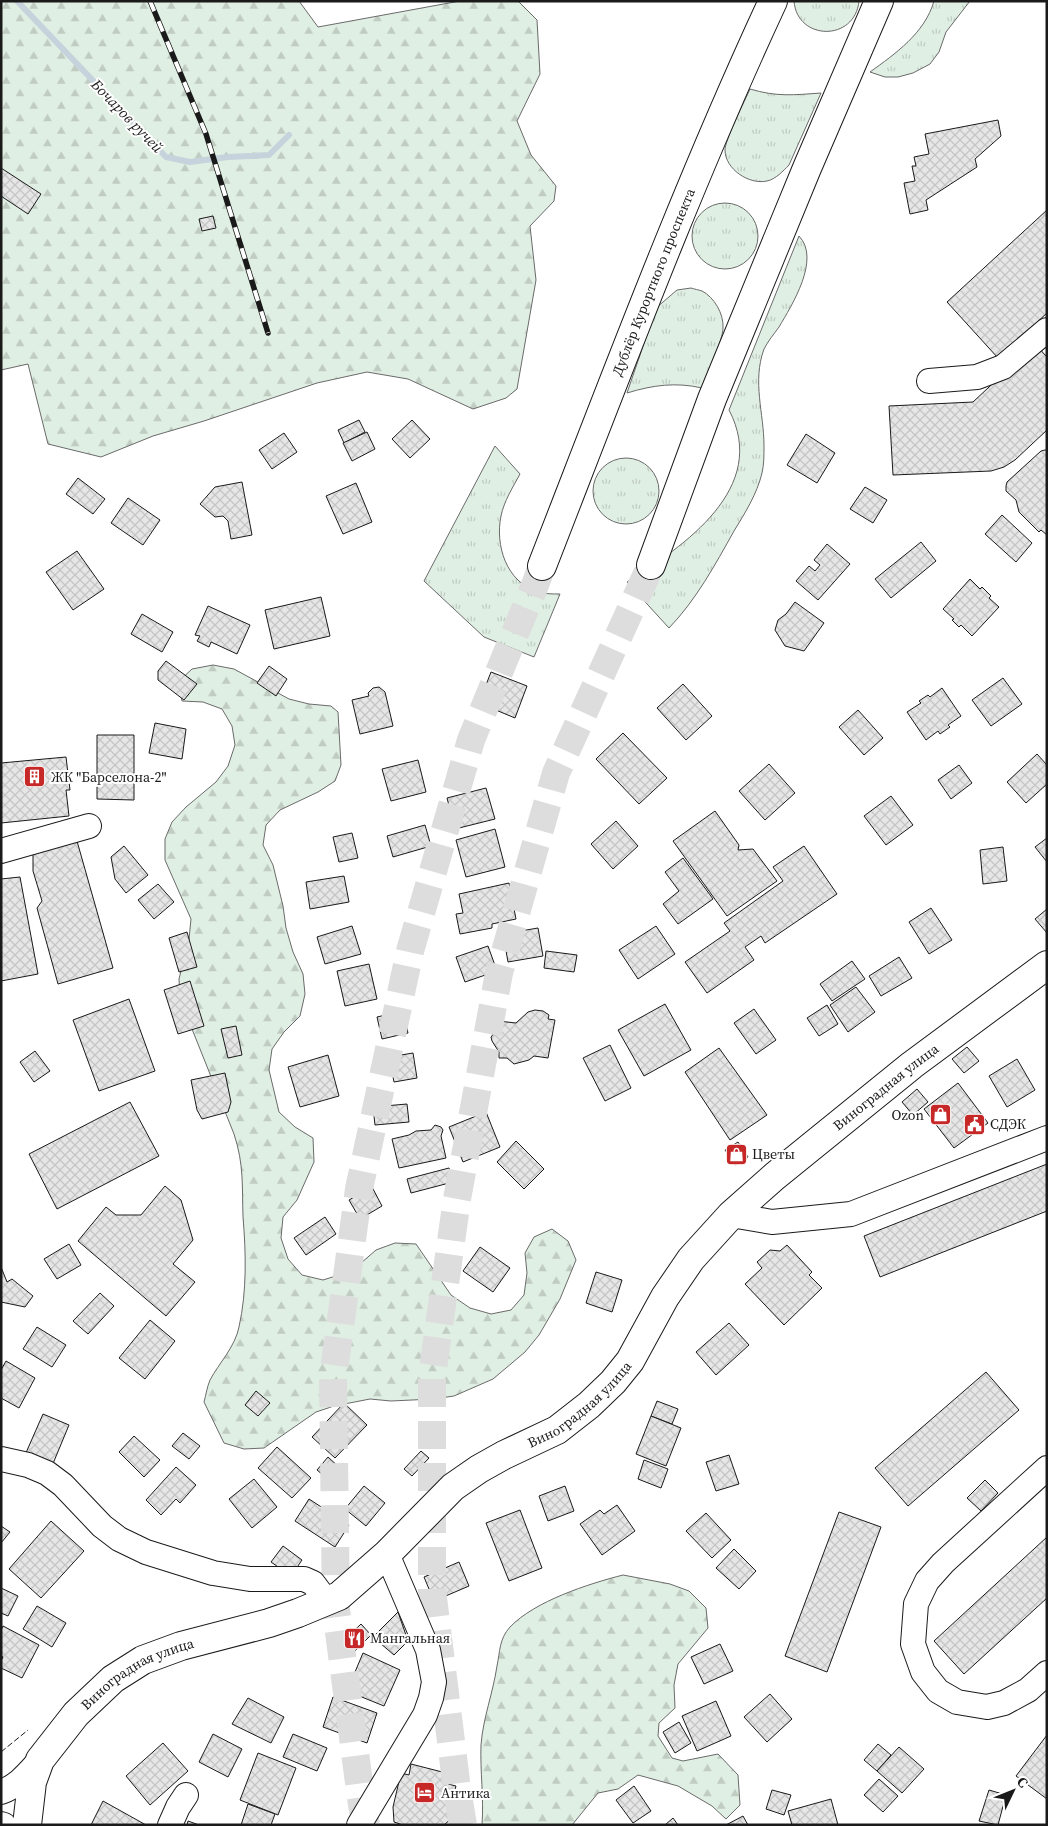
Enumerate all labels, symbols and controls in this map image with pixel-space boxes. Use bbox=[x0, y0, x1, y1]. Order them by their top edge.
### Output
water label: Бочаров ручей bbox=[86, 73, 168, 158]
street label: Дублёр Курортного проспекта bbox=[607, 184, 700, 379]
building icon: ЖК "Барселона-2" bbox=[23, 765, 47, 789]
place label: ЖК "Барселона-2" bbox=[51, 767, 166, 787]
street label: Виноградная улица bbox=[829, 1038, 943, 1135]
shop icon: Ozon bbox=[928, 1103, 952, 1127]
place label: Ozon bbox=[892, 1105, 925, 1125]
public building icon: СДЭК bbox=[962, 1112, 986, 1136]
place label: СДЭК bbox=[990, 1114, 1027, 1134]
shop icon: Цветы bbox=[724, 1142, 748, 1166]
place label: Цветы bbox=[752, 1144, 795, 1164]
street label: Виноградная улица bbox=[524, 1356, 637, 1453]
restaurant icon: Мангальная bbox=[342, 1626, 366, 1650]
place label: Мангальная bbox=[370, 1628, 450, 1648]
street label: Виноградная улица bbox=[76, 1633, 197, 1714]
north arrow bbox=[988, 1766, 1038, 1816]
text: С bbox=[1012, 1772, 1033, 1792]
hotel icon: Антика bbox=[413, 1781, 437, 1805]
place label: Антика bbox=[441, 1783, 491, 1803]

